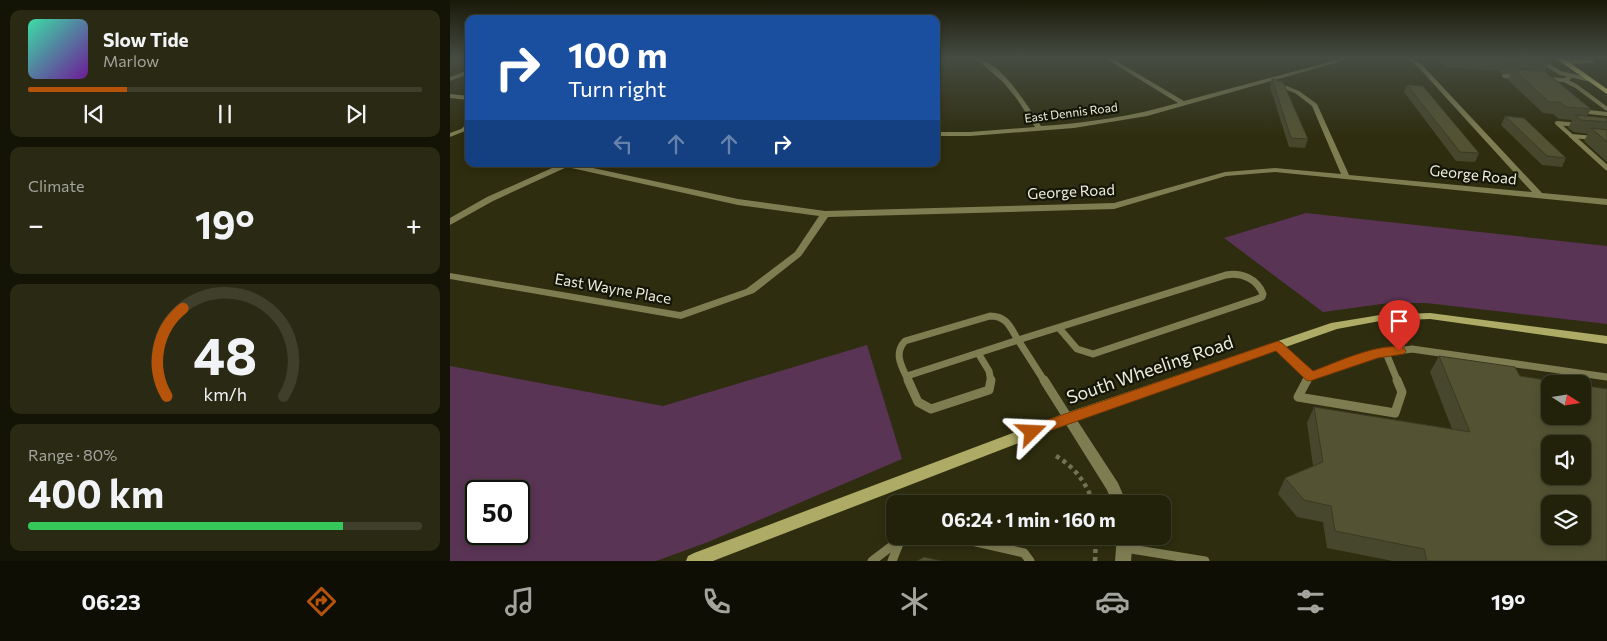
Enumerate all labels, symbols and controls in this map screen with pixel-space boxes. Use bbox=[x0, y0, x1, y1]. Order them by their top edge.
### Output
text: Slow Tide bbox=[103, 28, 189, 51]
text: 100 m bbox=[568, 32, 668, 75]
icon: right bbox=[485, 35, 550, 100]
text: Marlow bbox=[103, 51, 159, 70]
text: Turn right bbox=[568, 75, 666, 102]
street label: East Dennis Road bbox=[1023, 99, 1118, 125]
icon: previous bbox=[80, 100, 108, 128]
icon: pause bbox=[211, 100, 239, 128]
icon: next bbox=[342, 100, 370, 128]
icon: left bbox=[609, 130, 637, 158]
icon: ahead bbox=[662, 130, 690, 158]
icon: ahead bbox=[715, 130, 743, 158]
icon: right bbox=[768, 130, 796, 158]
street label: George Road bbox=[1429, 160, 1518, 188]
text: Climate bbox=[28, 176, 84, 195]
street label: George Road bbox=[1027, 180, 1115, 202]
text: 19° bbox=[195, 200, 255, 247]
text: − bbox=[28, 207, 44, 241]
text: + bbox=[406, 207, 422, 241]
street label: East Wayne Place bbox=[553, 269, 673, 307]
pin bbox=[1378, 300, 1420, 351]
icon: arrive bbox=[1385, 307, 1413, 335]
text: 48 bbox=[193, 322, 257, 386]
street label: South Wheeling Road bbox=[1063, 330, 1236, 408]
north arrow bbox=[1541, 375, 1591, 425]
map controls bbox=[1541, 375, 1591, 545]
text: km/h bbox=[203, 383, 247, 405]
position arrow bbox=[1005, 405, 1057, 457]
button: sound bbox=[1541, 435, 1591, 485]
text: Range · 80% bbox=[28, 445, 117, 464]
text: 400 km bbox=[28, 469, 164, 516]
speed limit sign: 50 bbox=[465, 480, 530, 545]
button: layers bbox=[1541, 495, 1591, 545]
text: 06:24 · 1 min · 160 m bbox=[941, 508, 1116, 531]
icon: directions bbox=[304, 584, 339, 619]
icon: music bbox=[502, 584, 537, 619]
icon: phone bbox=[699, 584, 734, 619]
icon: climate bbox=[897, 584, 932, 619]
icon: car bbox=[1095, 584, 1130, 619]
icon: filters bbox=[1293, 584, 1328, 619]
text: 06:23 bbox=[81, 588, 141, 615]
text: 19° bbox=[1491, 588, 1525, 615]

